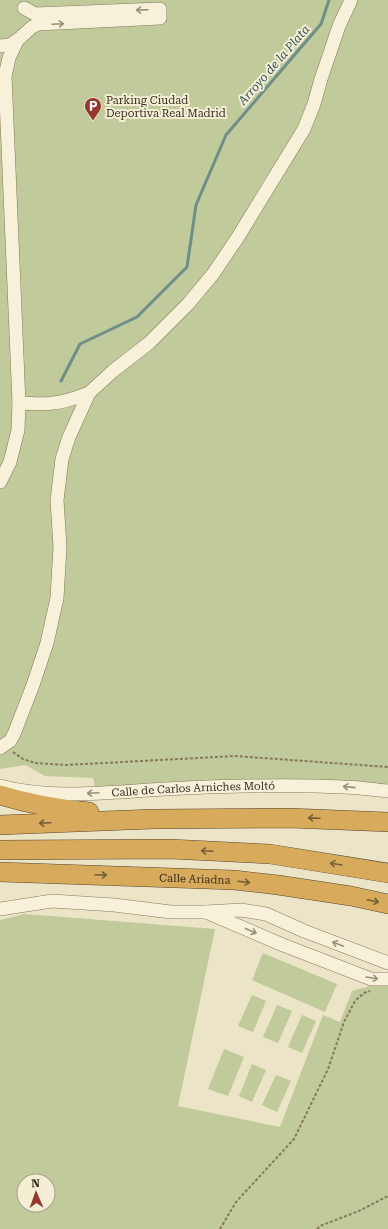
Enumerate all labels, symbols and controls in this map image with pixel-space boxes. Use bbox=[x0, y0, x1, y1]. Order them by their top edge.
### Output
one-way arrow bbox=[136, 6, 149, 14]
one-way arrow bbox=[51, 20, 64, 27]
water label: Arroyo de la Plata bbox=[235, 22, 312, 109]
place label: Parking Ciudad Deportiva Real Madrid bbox=[106, 94, 226, 120]
parking icon: Parking Ciudad Deportiva Real Madrid bbox=[83, 96, 103, 121]
street label: Calle de Carlos Arniches Moltó bbox=[111, 779, 275, 799]
one-way arrow bbox=[343, 784, 356, 791]
one-way arrow bbox=[87, 789, 100, 796]
one-way arrow bbox=[308, 815, 321, 822]
one-way arrow bbox=[39, 819, 52, 827]
one-way arrow bbox=[201, 847, 214, 854]
one-way arrow bbox=[330, 860, 343, 868]
one-way arrow bbox=[94, 871, 107, 879]
street label: Calle Ariadna bbox=[159, 871, 231, 886]
one-way arrow bbox=[237, 878, 250, 885]
one-way arrow bbox=[366, 898, 379, 906]
one-way arrow bbox=[245, 928, 257, 935]
one-way arrow bbox=[333, 939, 345, 947]
one-way arrow bbox=[365, 974, 378, 982]
north arrow bbox=[16, 1173, 56, 1213]
text: N bbox=[31, 1177, 41, 1190]

